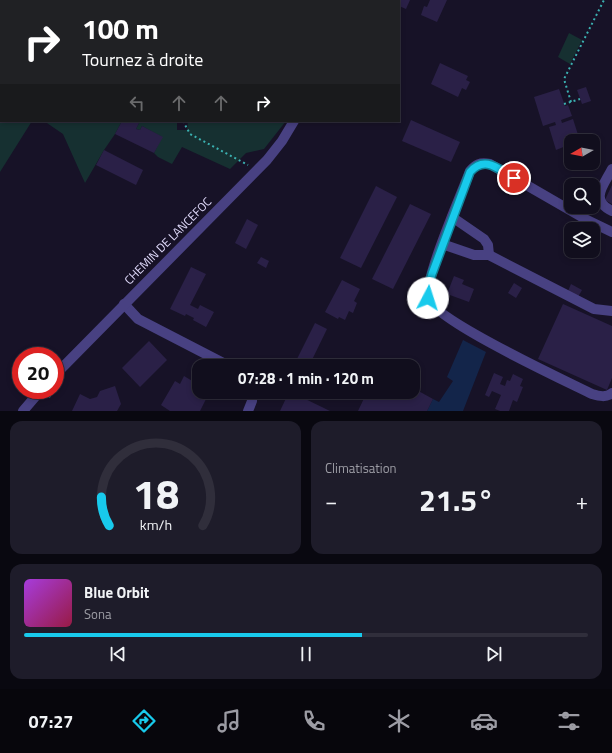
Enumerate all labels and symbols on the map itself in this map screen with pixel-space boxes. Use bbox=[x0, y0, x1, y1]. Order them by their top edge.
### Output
north arrow bbox=[564, 134, 600, 170]
pin bbox=[497, 161, 531, 195]
street label: CHEMIN DE LANCEFOC bbox=[120, 192, 216, 289]
position arrow bbox=[407, 277, 449, 319]
speed limit sign: 20 bbox=[12, 347, 64, 399]

